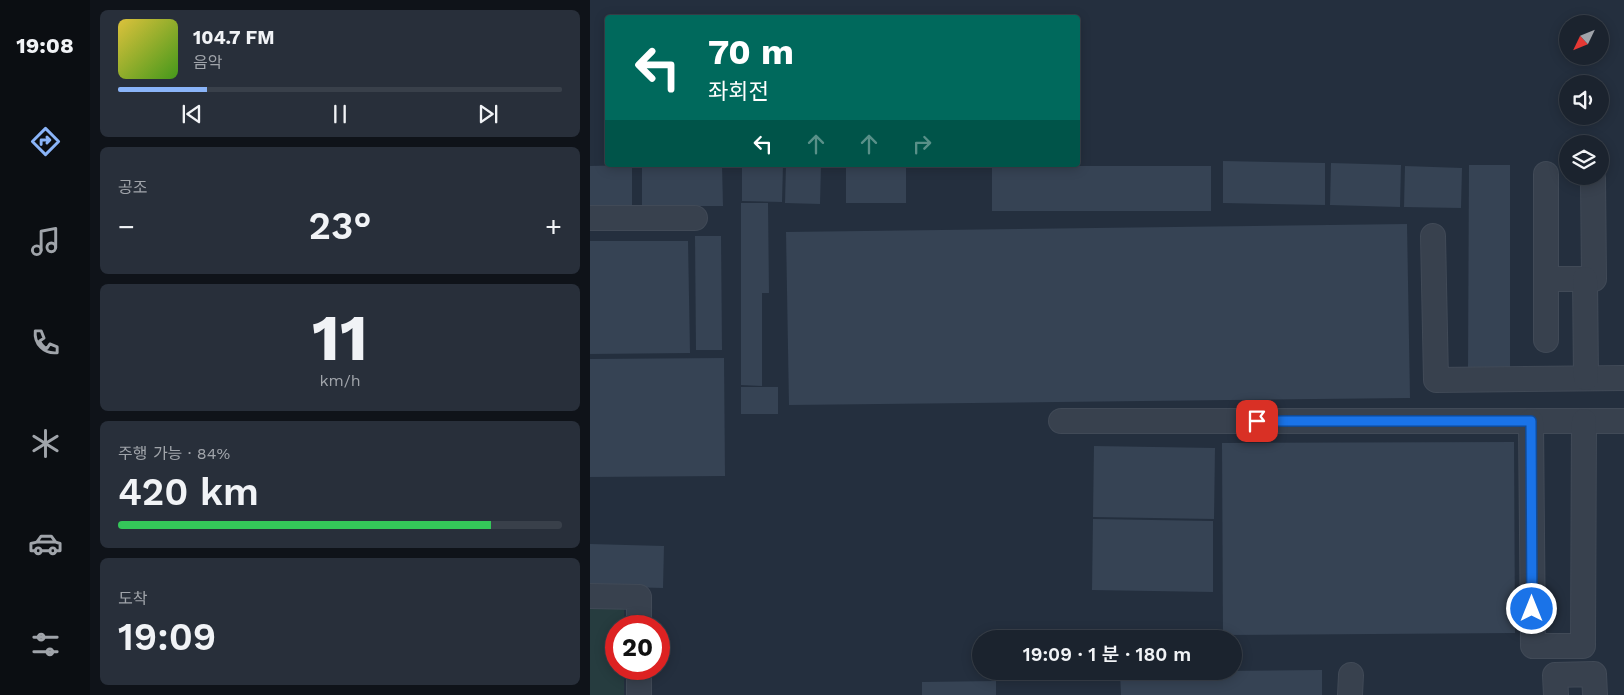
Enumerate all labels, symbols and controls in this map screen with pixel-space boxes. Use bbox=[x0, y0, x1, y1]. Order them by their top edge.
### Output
north arrow bbox=[1559, 15, 1609, 65]
map controls bbox=[1559, 15, 1609, 185]
text: 104.7 FM bbox=[193, 26, 274, 49]
text: 70 m bbox=[708, 31, 794, 73]
text: 19:08 bbox=[16, 33, 74, 58]
icon: left bbox=[625, 35, 690, 100]
text: 음악 bbox=[193, 53, 222, 72]
button: sound bbox=[1559, 75, 1609, 125]
text: 좌회전 bbox=[708, 79, 769, 104]
icon: previous bbox=[178, 100, 206, 128]
icon: pause bbox=[326, 100, 354, 128]
icon: next bbox=[474, 100, 502, 128]
icon: directions bbox=[28, 124, 63, 159]
icon: left bbox=[749, 130, 777, 158]
icon: ahead bbox=[802, 130, 830, 158]
icon: ahead bbox=[855, 130, 883, 158]
icon: right bbox=[908, 130, 936, 158]
button: layers bbox=[1559, 135, 1609, 185]
text: 공조 bbox=[118, 178, 147, 197]
text: 23° bbox=[308, 204, 372, 248]
text: − bbox=[118, 210, 135, 243]
text: + bbox=[545, 210, 562, 243]
icon: music bbox=[28, 224, 63, 259]
text: 11 bbox=[312, 300, 368, 376]
icon: phone bbox=[28, 325, 63, 360]
text: km/h bbox=[319, 371, 361, 390]
pin bbox=[1236, 400, 1278, 442]
icon: arrive bbox=[1243, 407, 1271, 435]
icon: climate bbox=[28, 426, 63, 461]
text: 주행 가능 · 84% bbox=[118, 444, 230, 463]
text: 420 km bbox=[118, 470, 259, 514]
icon: car bbox=[28, 526, 63, 561]
position arrow bbox=[1505, 582, 1557, 634]
text: 도착 bbox=[118, 589, 147, 608]
text: 19:09 bbox=[118, 615, 216, 659]
speed limit sign: 20 bbox=[605, 615, 670, 680]
icon: filters bbox=[28, 627, 63, 662]
text: 19:09 · 1 분 · 180 m bbox=[1023, 643, 1191, 666]

